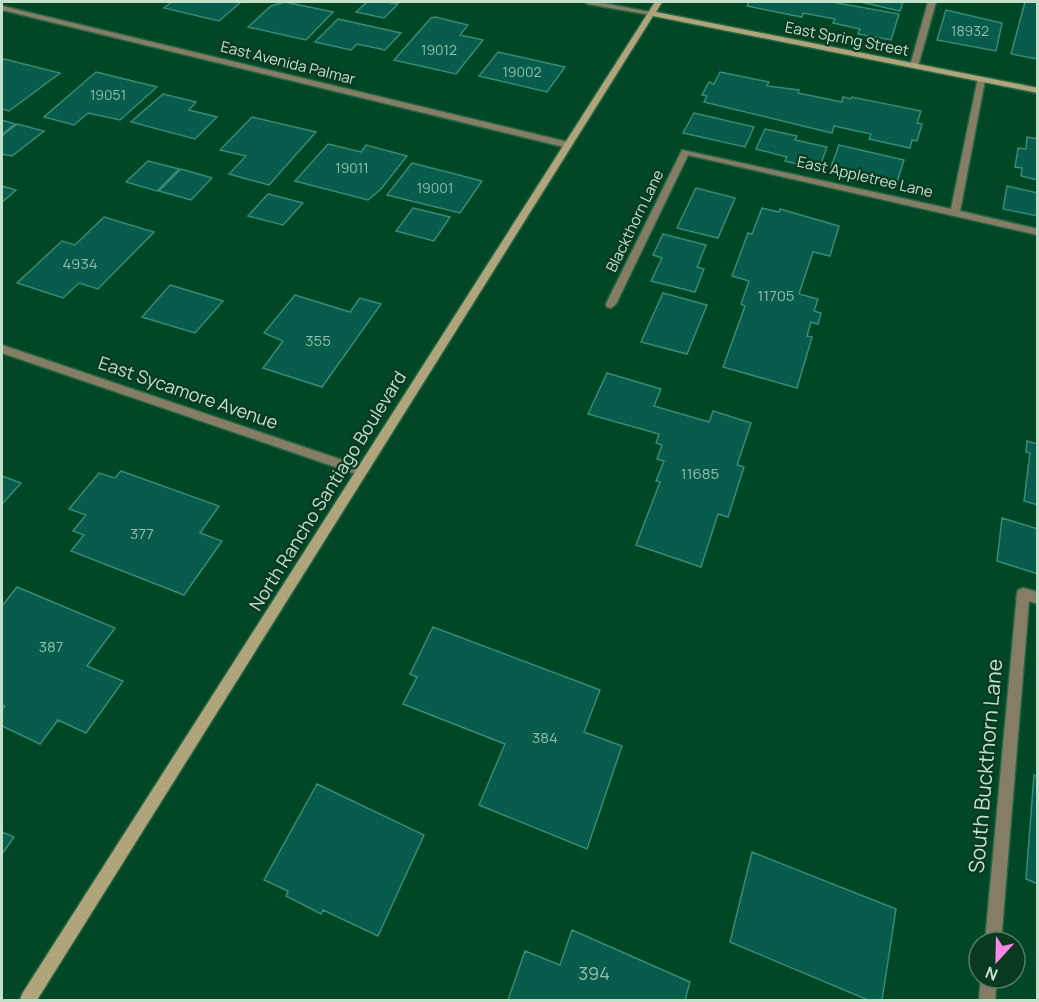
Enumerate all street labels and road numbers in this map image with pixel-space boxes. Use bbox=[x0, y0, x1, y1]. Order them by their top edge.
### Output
street label: East Spring Street bbox=[783, 16, 911, 61]
street label: East Avenida Palmar bbox=[219, 36, 358, 90]
street label: East Appletree Lane bbox=[795, 151, 935, 202]
street label: Blackthorn Lane bbox=[601, 166, 669, 275]
street label: East Sycamore Avenue bbox=[95, 350, 281, 434]
street label: North Rancho Santiago Boulevard bbox=[243, 366, 411, 615]
street label: South Buckthorn Lane bbox=[962, 658, 1008, 874]

